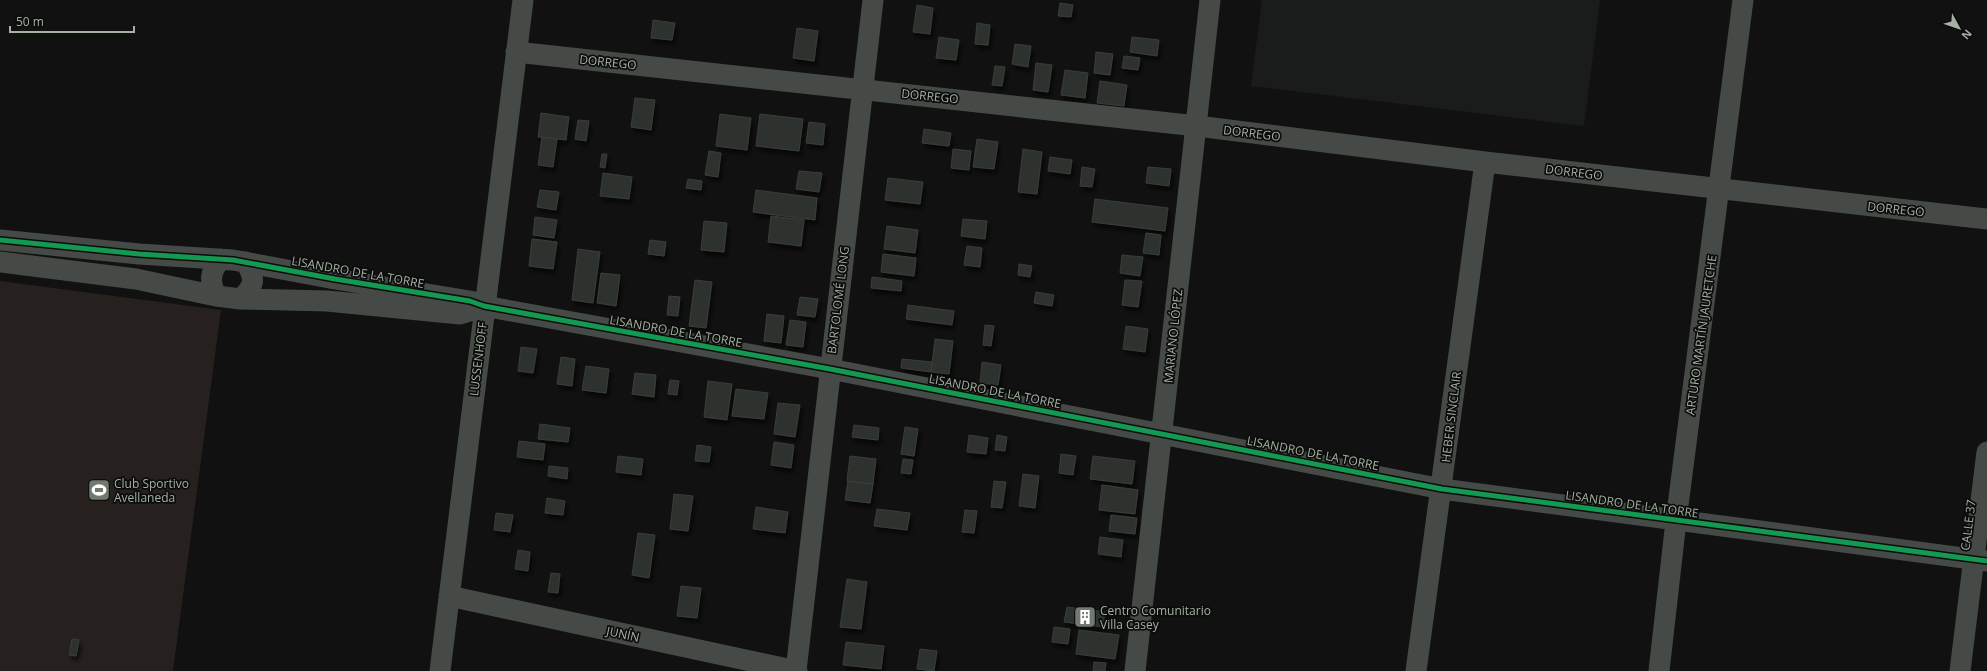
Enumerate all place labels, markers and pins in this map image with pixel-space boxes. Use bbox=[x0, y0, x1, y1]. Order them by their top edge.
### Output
place label: Club Sportivo Avellaneda bbox=[114, 475, 189, 506]
sports icon: Club Sportivo Avellaneda bbox=[86, 477, 112, 503]
place label: Centro Comunitario Villa Casey bbox=[1100, 602, 1211, 633]
building icon: Centro Comunitario Villa Casey bbox=[1072, 604, 1098, 630]

